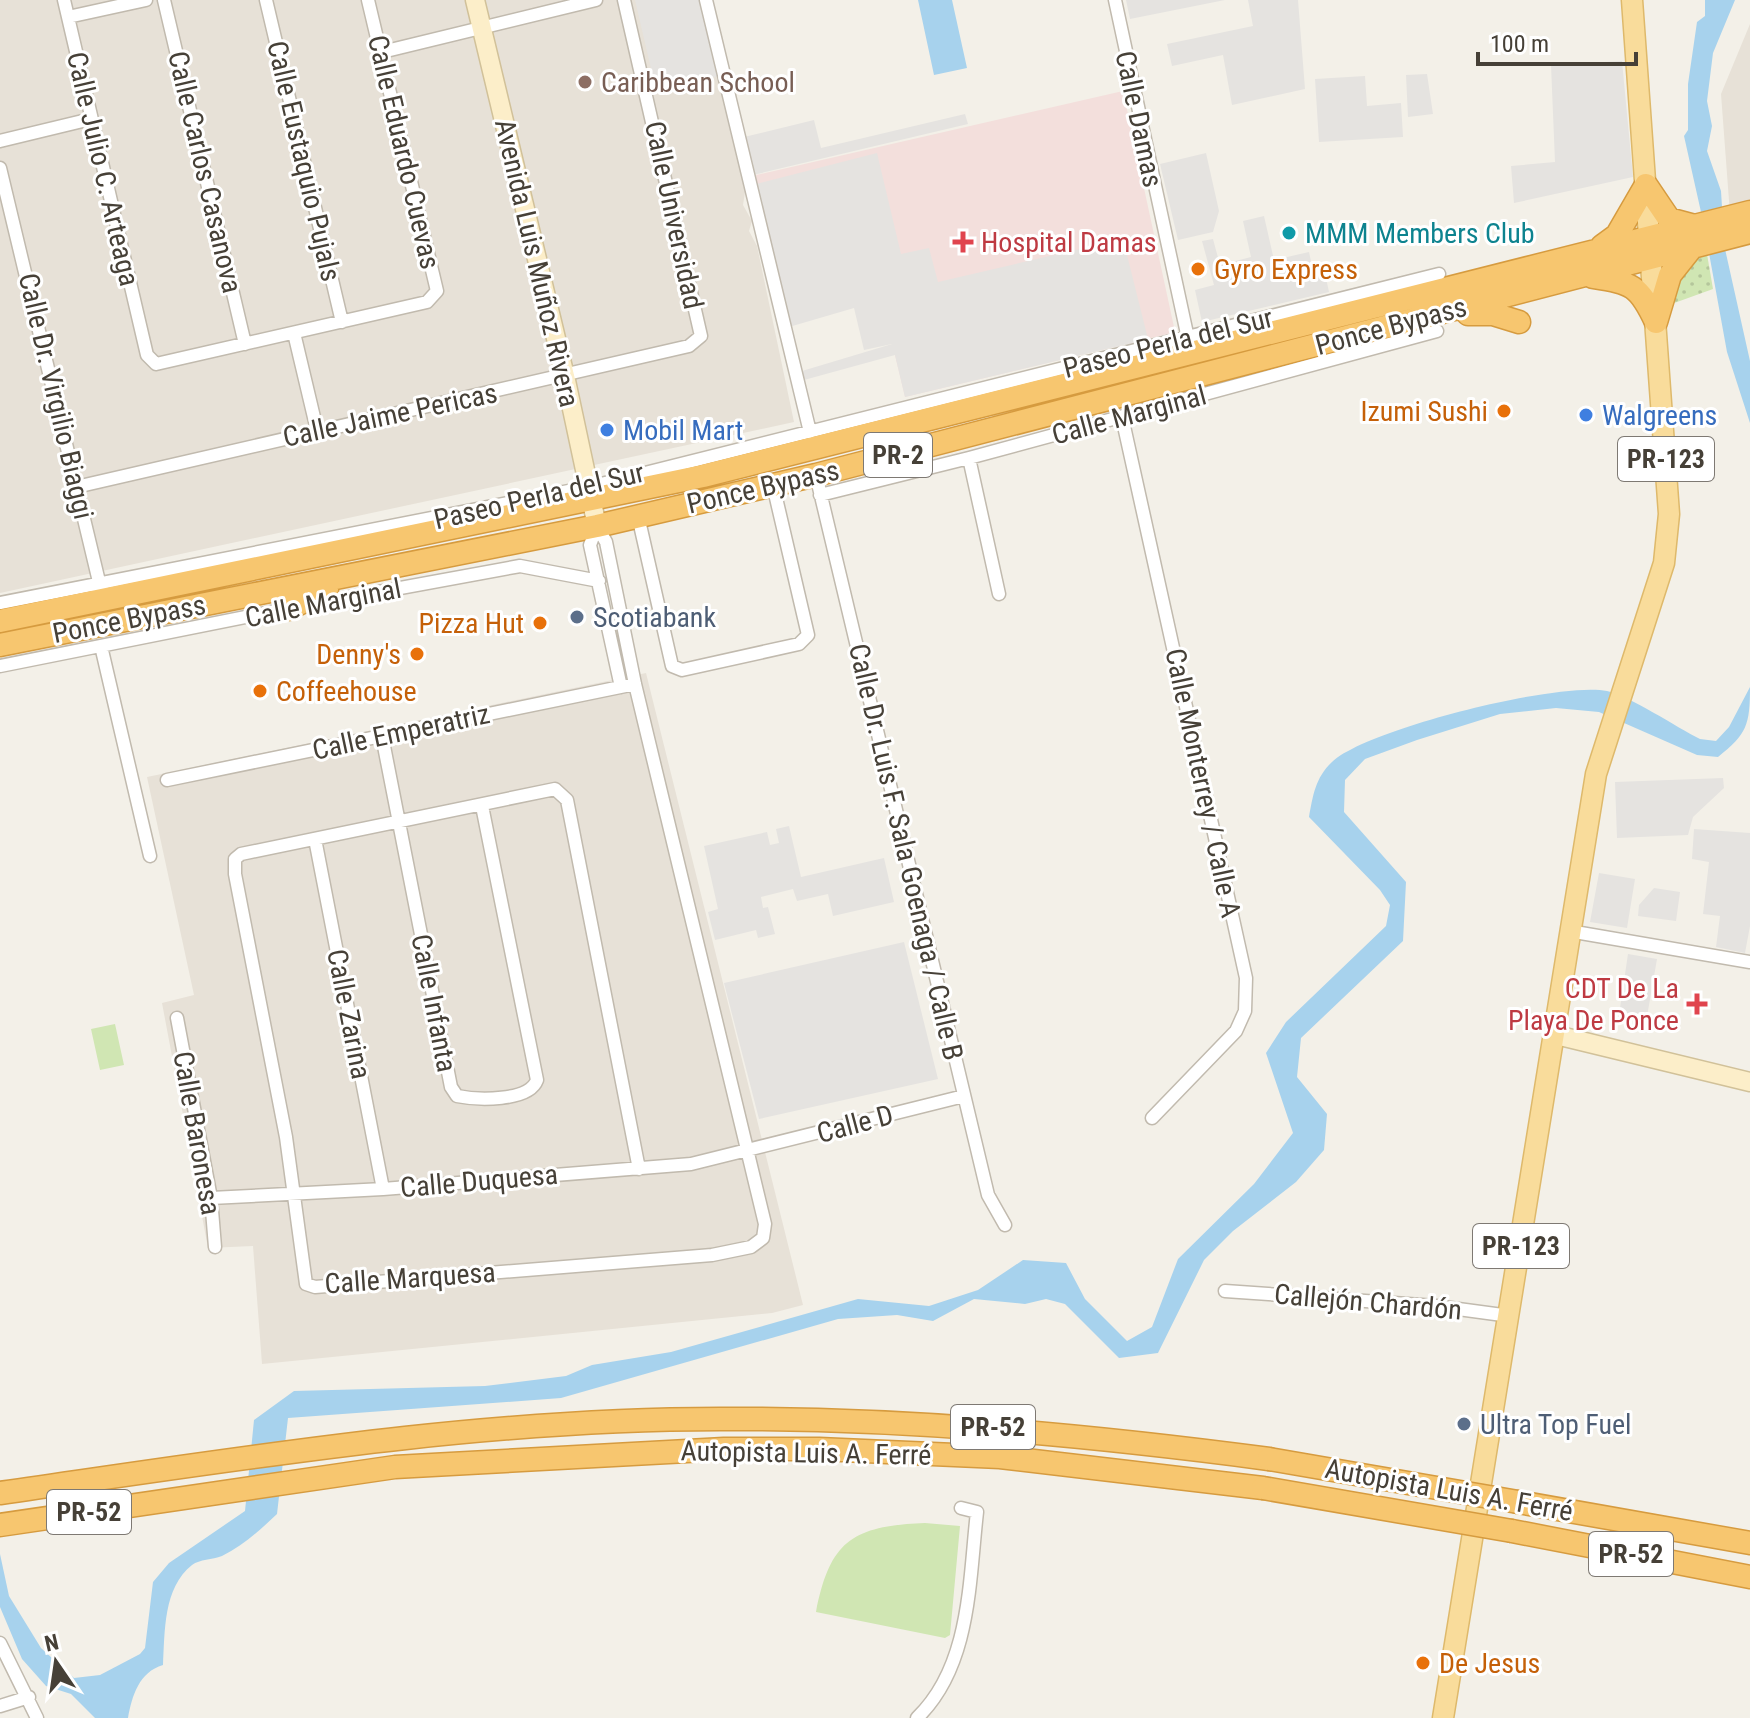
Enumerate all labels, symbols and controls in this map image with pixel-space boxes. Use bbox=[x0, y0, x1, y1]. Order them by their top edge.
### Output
scale bar bbox=[1478, 16, 1636, 66]
text: 100 m bbox=[1490, 30, 1549, 58]
street label: Calle Eduardo Cuevas bbox=[361, 32, 447, 272]
street label: Calle Eustaquio Pujals bbox=[260, 38, 348, 284]
street label: Calle Carlos Casanova bbox=[161, 48, 249, 296]
street label: Calle Damas bbox=[1108, 48, 1170, 190]
street label: Calle Julio C. Arteaga bbox=[60, 49, 146, 289]
place label: Caribbean School bbox=[601, 66, 795, 99]
marker: Caribbean School bbox=[576, 73, 594, 91]
street label: Avenida Luis Muñoz Rivera bbox=[488, 116, 586, 410]
street label: Calle Universidad bbox=[638, 118, 710, 312]
place label: MMM Members Club bbox=[1305, 217, 1535, 250]
marker: MMM Members Club bbox=[1280, 224, 1298, 242]
place label: Hospital Damas bbox=[981, 226, 1157, 259]
marker: Hospital Damas bbox=[952, 231, 974, 253]
place label: Gyro Express bbox=[1214, 253, 1358, 286]
marker: Gyro Express bbox=[1189, 260, 1207, 278]
street label: Calle Dr. Virgilio Biaggi bbox=[12, 270, 100, 522]
street label: Ponce Bypass bbox=[1312, 290, 1470, 362]
street label: Paseo Perla del Sur bbox=[1060, 301, 1276, 385]
street label: Calle Jaime Pericas bbox=[280, 376, 500, 454]
street label: Calle Marginal bbox=[1048, 379, 1210, 451]
place label: Izumi Sushi bbox=[1360, 395, 1488, 428]
place label: Walgreens bbox=[1602, 399, 1717, 432]
marker: Izumi Sushi bbox=[1495, 402, 1513, 420]
marker: Walgreens bbox=[1577, 406, 1595, 424]
place label: Mobil Mart bbox=[623, 414, 743, 447]
marker: Mobil Mart bbox=[598, 421, 616, 439]
road number: PR-2 bbox=[864, 433, 932, 477]
road number: PR-123 bbox=[1618, 437, 1714, 481]
street label: Ponce Bypass bbox=[684, 453, 842, 521]
street label: Paseo Perla del Sur bbox=[431, 456, 647, 536]
street label: Calle Marginal bbox=[242, 572, 404, 634]
street label: Ponce Bypass bbox=[50, 588, 208, 650]
place label: Scotiabank bbox=[593, 601, 716, 634]
place label: Pizza Hut bbox=[418, 607, 524, 640]
marker: Scotiabank bbox=[568, 608, 586, 626]
marker: Pizza Hut bbox=[531, 614, 549, 632]
place label: Denny's bbox=[316, 638, 401, 671]
street label: Calle Dr. Luis F. Sala Goenaga / Calle B bbox=[842, 640, 970, 1064]
marker: Denny's bbox=[408, 645, 426, 663]
street label: Calle Monterrey / Calle A bbox=[1158, 645, 1248, 921]
place label: Coffeehouse bbox=[276, 675, 417, 708]
marker: Coffeehouse bbox=[251, 682, 269, 700]
street label: Calle Emperatriz bbox=[309, 697, 493, 767]
street label: Calle Infanta bbox=[404, 931, 464, 1075]
street label: Calle Zarina bbox=[320, 946, 378, 1082]
place label: CDT De La Playa De Ponce bbox=[1508, 972, 1679, 1037]
marker: CDT De La Playa De Ponce bbox=[1686, 993, 1708, 1015]
street label: Calle Baronesa bbox=[166, 1049, 228, 1217]
street label: Calle D bbox=[813, 1098, 897, 1150]
street label: Calle Duquesa bbox=[399, 1158, 559, 1204]
road number: PR-123 bbox=[1473, 1224, 1569, 1268]
street label: Calle Marquesa bbox=[323, 1256, 497, 1300]
street label: Callejón Chardón bbox=[1273, 1277, 1463, 1327]
road number: PR-52 bbox=[951, 1405, 1035, 1449]
place label: Ultra Top Fuel bbox=[1480, 1408, 1631, 1441]
marker: Ultra Top Fuel bbox=[1455, 1415, 1473, 1433]
street label: Autopista Luis A. Ferré bbox=[680, 1434, 932, 1472]
street label: Autopista Luis A. Ferré bbox=[1323, 1452, 1575, 1528]
road number: PR-52 bbox=[47, 1490, 131, 1534]
road number: PR-52 bbox=[1589, 1532, 1673, 1576]
north arrow bbox=[16, 1622, 96, 1702]
text: N bbox=[42, 1629, 61, 1657]
place label: De Jesus bbox=[1439, 1647, 1540, 1680]
marker: De Jesus bbox=[1414, 1654, 1432, 1672]

